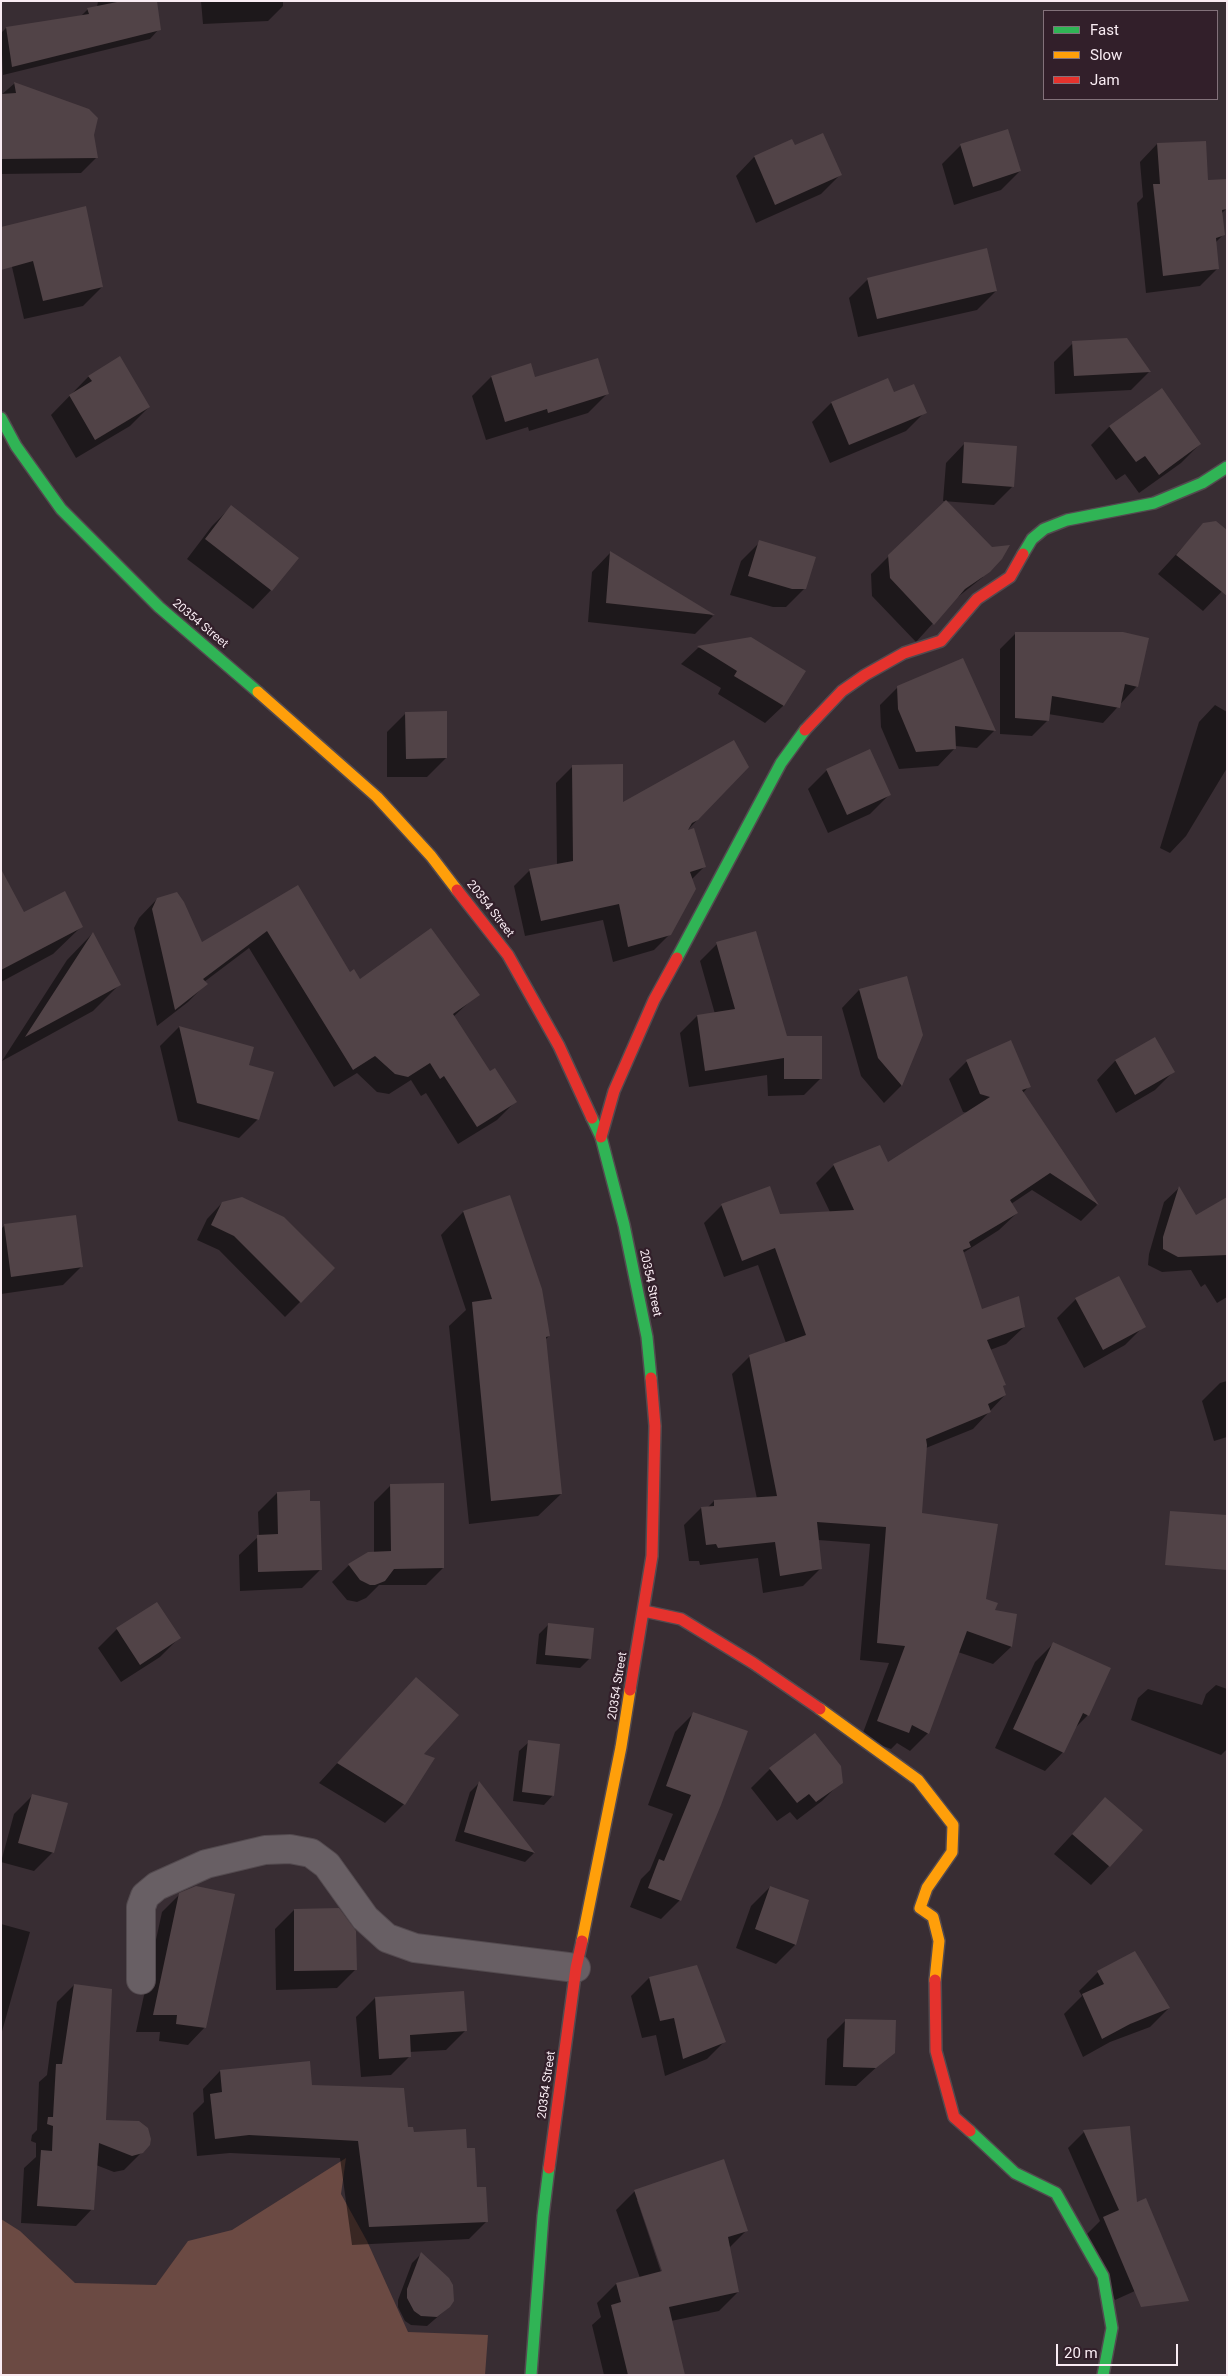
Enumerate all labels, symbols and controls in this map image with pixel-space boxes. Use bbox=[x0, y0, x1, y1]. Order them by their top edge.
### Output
legend bbox=[1043, 10, 1218, 100]
text: Fast bbox=[1090, 21, 1119, 39]
text: Slow bbox=[1090, 46, 1122, 64]
text: Jam bbox=[1090, 71, 1120, 89]
street label: 20354 Street bbox=[169, 597, 231, 651]
street label: 20354 Street bbox=[463, 878, 517, 940]
street label: 20354 Street bbox=[636, 1248, 664, 1318]
street label: 20354 Street bbox=[606, 1651, 630, 1721]
street label: 20354 Street bbox=[535, 2050, 559, 2120]
scale bar bbox=[1058, 2334, 1180, 2366]
text: 20 m bbox=[1064, 2344, 1098, 2362]

